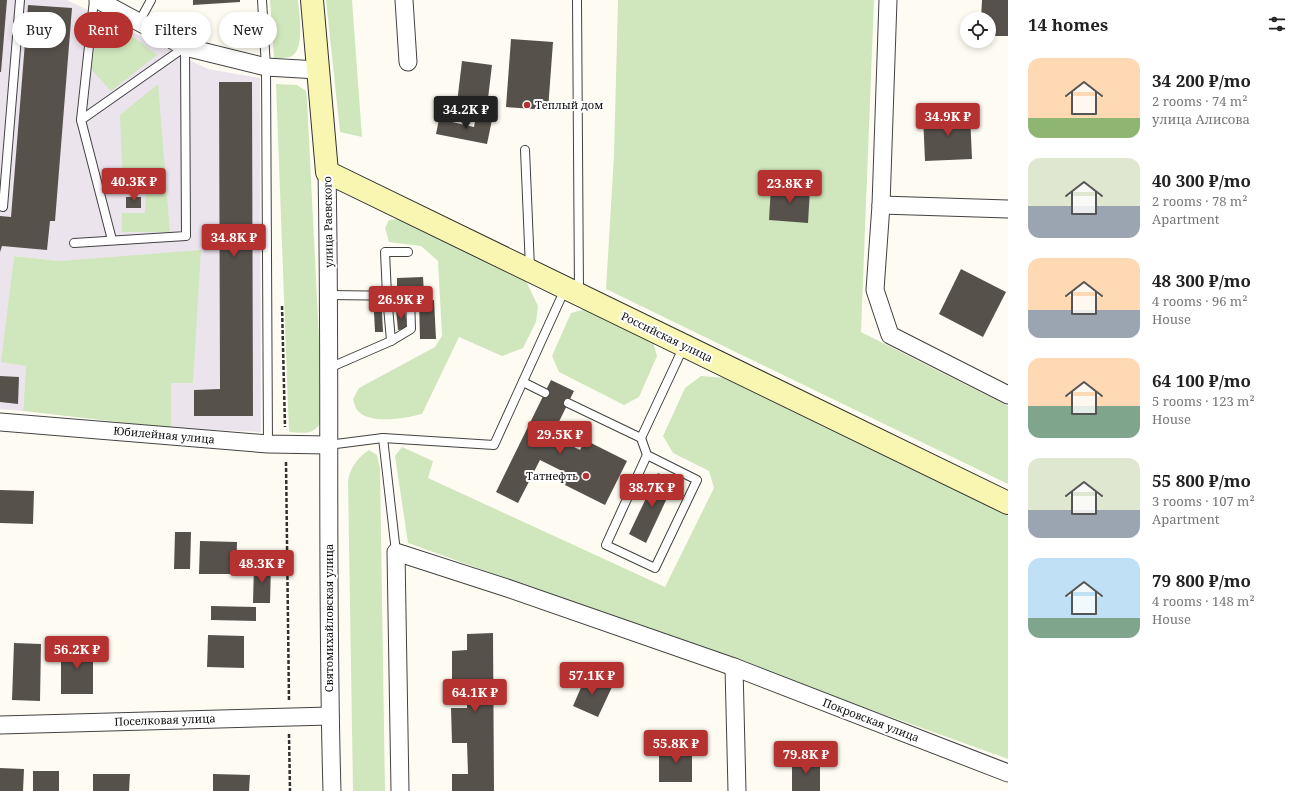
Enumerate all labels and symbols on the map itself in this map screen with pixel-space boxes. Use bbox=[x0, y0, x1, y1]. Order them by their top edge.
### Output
pin: 34.2K ₽ bbox=[429, 96, 503, 130]
place label: Теплый дом bbox=[535, 97, 603, 112]
marker: Теплый дом bbox=[522, 100, 532, 110]
pin: 34.9K ₽ bbox=[911, 103, 985, 137]
pin: 40.3K ₽ bbox=[97, 168, 171, 202]
pin: 23.8K ₽ bbox=[753, 170, 827, 204]
street label: улица Раевского bbox=[319, 176, 336, 268]
pin: 34.8K ₽ bbox=[197, 224, 271, 258]
pin: 26.9K ₽ bbox=[364, 286, 438, 320]
street label: Российская улица bbox=[619, 308, 715, 365]
pin: 29.5K ₽ bbox=[523, 421, 597, 455]
street label: Юбилейная улица bbox=[113, 423, 215, 446]
place label: Татнефть bbox=[526, 468, 578, 483]
marker: Татнефть bbox=[581, 471, 591, 481]
pin: 38.7K ₽ bbox=[615, 474, 689, 508]
street label: Святомихайловская улица bbox=[321, 544, 336, 692]
pin: 48.3K ₽ bbox=[225, 550, 299, 584]
pin: 56.2K ₽ bbox=[40, 636, 114, 670]
pin: 57.1K ₽ bbox=[555, 662, 629, 696]
pin: 64.1K ₽ bbox=[438, 679, 512, 713]
street label: Покровская улица bbox=[821, 694, 922, 745]
street label: Поселковая улица bbox=[114, 710, 216, 729]
pin: 55.8K ₽ bbox=[639, 730, 713, 764]
pin: 79.8K ₽ bbox=[769, 741, 843, 775]

